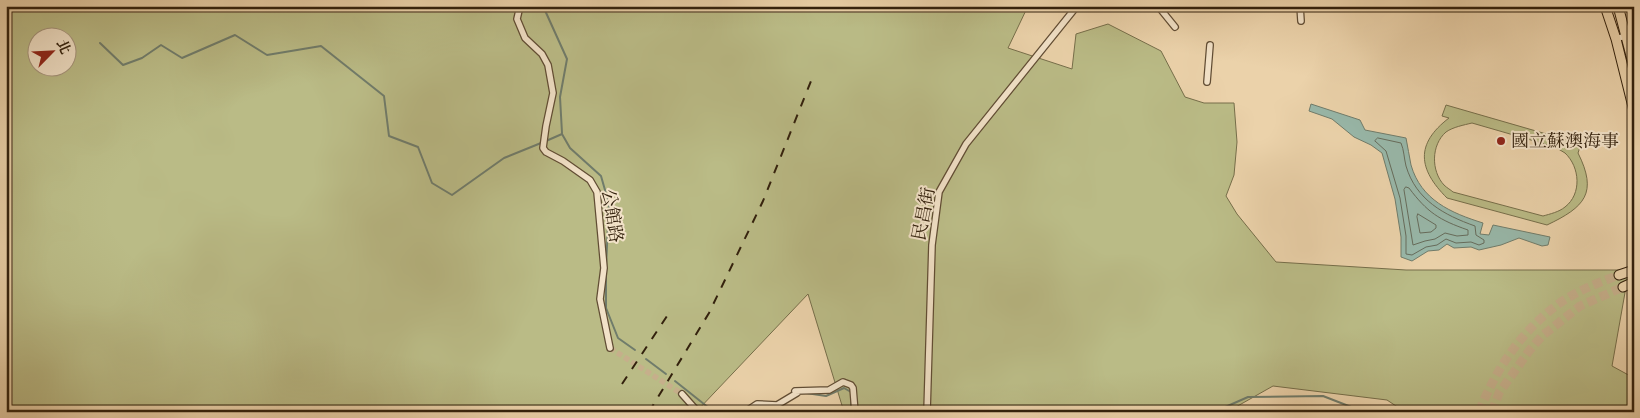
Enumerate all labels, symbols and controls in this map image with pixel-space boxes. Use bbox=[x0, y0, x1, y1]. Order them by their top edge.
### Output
north arrow bbox=[28, 28, 78, 78]
text: 北 bbox=[53, 37, 74, 57]
place label: 國立蘇澳海事 bbox=[1511, 130, 1619, 153]
marker: 國立蘇澳海事 bbox=[1495, 135, 1507, 147]
street label: 民昌街 bbox=[908, 185, 940, 243]
street label: 公館路 bbox=[596, 188, 628, 244]

